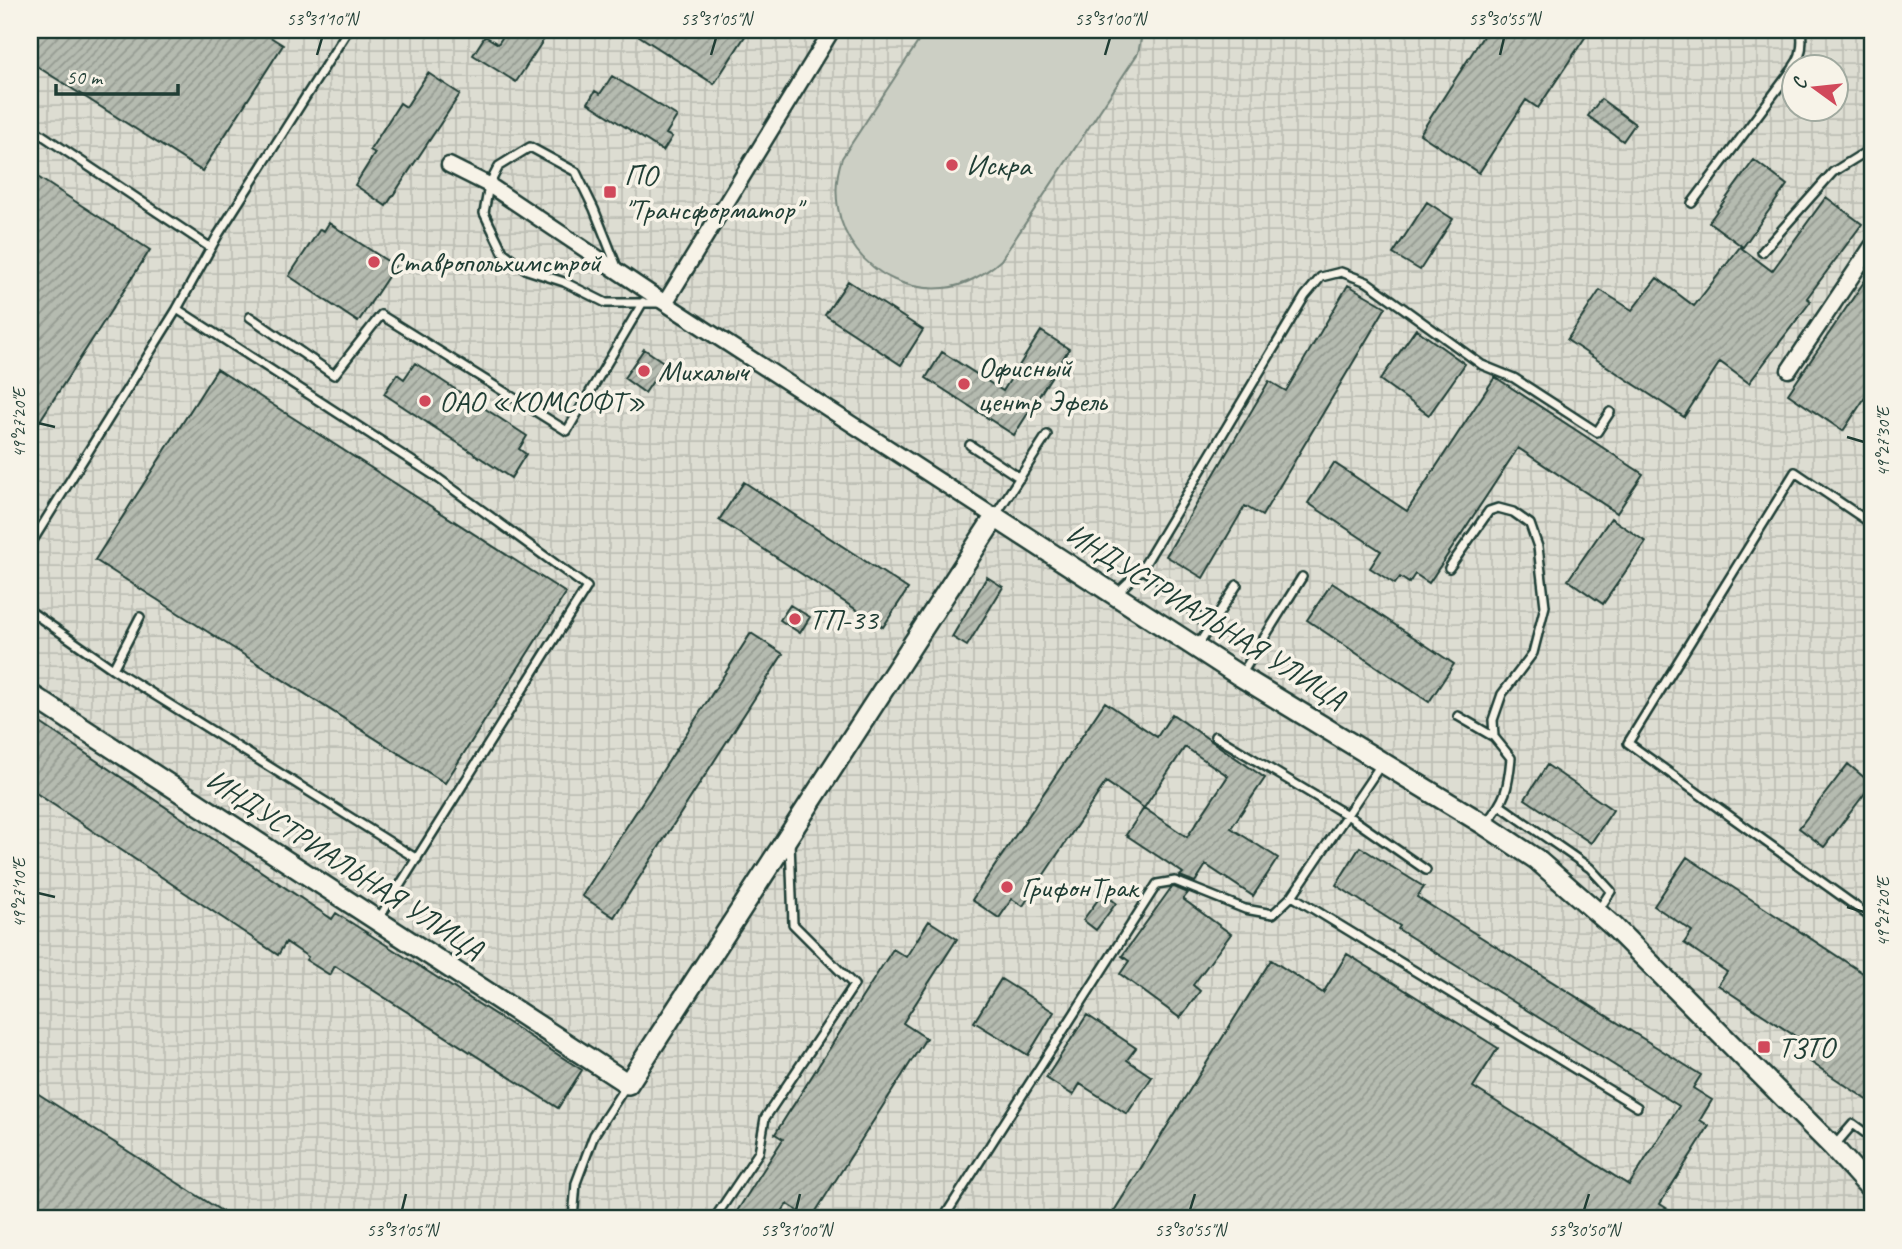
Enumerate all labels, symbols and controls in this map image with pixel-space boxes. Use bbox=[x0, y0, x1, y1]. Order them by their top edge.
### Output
text: 53°31'10"N bbox=[287, 8, 361, 30]
text: 53°31'05"N bbox=[681, 8, 755, 30]
text: 53°31'00"N bbox=[1075, 8, 1149, 30]
text: 53°30'55"N bbox=[1469, 8, 1543, 30]
scale bar bbox=[56, 52, 178, 96]
north arrow bbox=[1780, 52, 1850, 122]
text: 50 m bbox=[66, 64, 104, 90]
text: С bbox=[1787, 74, 1813, 91]
place label: Искра bbox=[966, 146, 1033, 184]
place label: ПО "Трансформатор" bbox=[624, 156, 807, 228]
marker: Искра bbox=[944, 157, 960, 173]
marker: ПО "Трансформатор" bbox=[602, 184, 618, 200]
place label: Ставропольхимстрой bbox=[388, 243, 602, 281]
marker: Ставропольхимстрой bbox=[366, 254, 382, 270]
place label: Офисный центр Эфель bbox=[978, 348, 1109, 420]
place label: Михалыч bbox=[658, 352, 751, 390]
marker: Михалыч bbox=[636, 363, 652, 379]
marker: Офисный центр Эфель bbox=[956, 376, 972, 392]
place label: ОАО «КОМСОФТ» bbox=[439, 382, 646, 420]
text: 49°27'20"E bbox=[8, 386, 30, 458]
marker: ОАО «КОМСОФТ» bbox=[417, 393, 433, 409]
text: 49°27'30"E bbox=[1872, 405, 1894, 477]
street label: ИНДУСТРИАЛЬНАЯ УЛИЦА bbox=[1059, 514, 1354, 718]
place label: ТП-33 bbox=[809, 600, 880, 638]
marker: ТП-33 bbox=[787, 611, 803, 627]
street label: ИНДУСТРИАЛЬНАЯ УЛИЦА bbox=[199, 760, 491, 968]
text: 49°27'10"E bbox=[8, 856, 30, 928]
place label: ГрифонТрак bbox=[1021, 868, 1140, 906]
text: 49°27'20"E bbox=[1872, 875, 1894, 947]
marker: ГрифонТрак bbox=[999, 879, 1015, 895]
place label: ТЗТО bbox=[1778, 1028, 1837, 1066]
marker: ТЗТО bbox=[1756, 1039, 1772, 1055]
text: 53°31'05"N bbox=[367, 1219, 441, 1241]
text: 53°31'00"N bbox=[761, 1219, 835, 1241]
text: 53°30'55"N bbox=[1155, 1219, 1229, 1241]
text: 53°30'50"N bbox=[1549, 1219, 1623, 1241]

